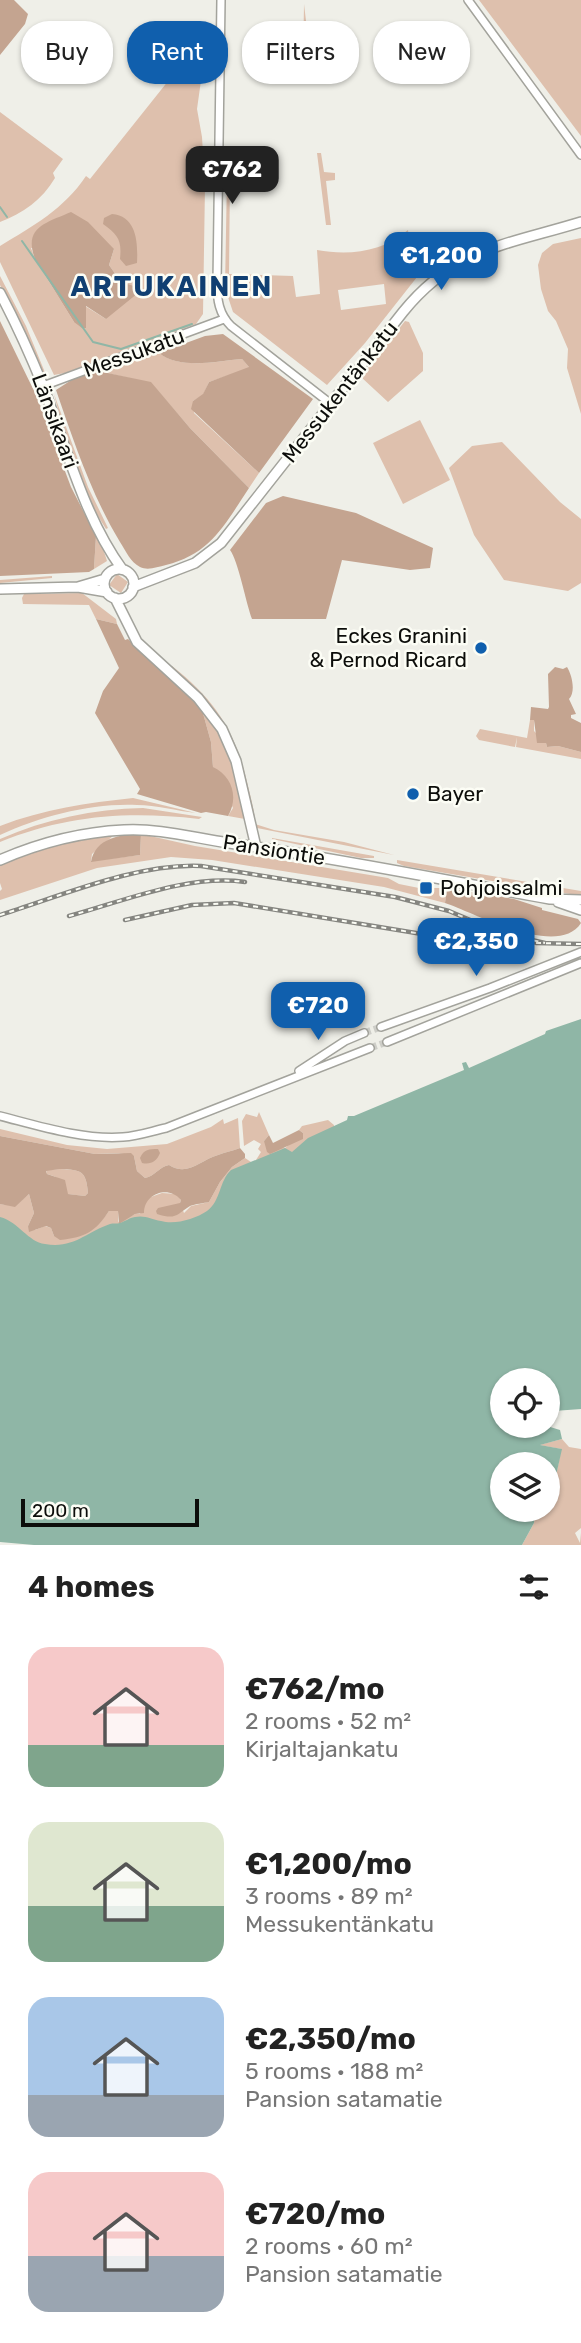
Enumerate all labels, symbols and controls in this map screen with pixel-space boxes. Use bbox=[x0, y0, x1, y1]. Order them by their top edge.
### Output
chip: Buy bbox=[21, 21, 113, 84]
chip: Rent bbox=[127, 21, 228, 84]
chip: Filters bbox=[242, 21, 359, 84]
chip: New bbox=[373, 21, 470, 84]
pin: €762 bbox=[191, 146, 273, 206]
text: €762 bbox=[202, 155, 262, 183]
pin: €1,200 bbox=[384, 232, 498, 292]
text: €1,200 bbox=[400, 241, 482, 269]
district label: ARTUKAINEN bbox=[71, 270, 273, 303]
street label: Messukentänkatu bbox=[277, 316, 403, 467]
street label: Messukatu bbox=[80, 323, 188, 382]
street label: Länsikaari bbox=[27, 370, 84, 472]
place label: Eckes Granini & Pernod Ricard bbox=[310, 623, 467, 672]
marker: Eckes Granini & Pernod Ricard bbox=[473, 640, 489, 656]
place label: Bayer bbox=[427, 781, 483, 806]
marker: Bayer bbox=[405, 786, 421, 802]
street label: Pansiontie bbox=[221, 829, 327, 870]
place label: Pohjoissalmi bbox=[440, 875, 563, 900]
marker: Pohjoissalmi bbox=[418, 880, 434, 896]
pin: €2,350 bbox=[419, 918, 533, 978]
text: €2,350 bbox=[433, 927, 519, 955]
pin: €720 bbox=[277, 982, 359, 1042]
text: €720 bbox=[287, 991, 349, 1019]
map controls bbox=[490, 1368, 560, 1522]
button: locate bbox=[490, 1368, 560, 1438]
button: layers bbox=[490, 1452, 560, 1522]
scale bar bbox=[21, 1496, 200, 1528]
text: 200 m bbox=[32, 1499, 89, 1522]
icon: filters bbox=[515, 1568, 553, 1606]
text: 4 homes bbox=[28, 1569, 155, 1605]
text: €762/mo bbox=[245, 1671, 385, 1707]
icon: home bbox=[84, 1675, 168, 1759]
text: 2 rooms · 52 m² bbox=[245, 1707, 411, 1735]
text: Kirjaltajankatu bbox=[245, 1735, 399, 1763]
text: €1,200/mo bbox=[245, 1846, 412, 1882]
icon: home bbox=[84, 1850, 168, 1934]
text: 3 rooms · 89 m² bbox=[245, 1882, 413, 1910]
text: Messukentänkatu bbox=[245, 1910, 434, 1938]
text: €2,350/mo bbox=[245, 2021, 416, 2057]
icon: home bbox=[84, 2025, 168, 2109]
text: 5 rooms · 188 m² bbox=[245, 2057, 423, 2085]
text: Pansion satamatie bbox=[245, 2085, 443, 2113]
text: €720/mo bbox=[245, 2196, 385, 2232]
icon: home bbox=[84, 2200, 168, 2284]
text: 2 rooms · 60 m² bbox=[245, 2232, 413, 2260]
text: Pansion satamatie bbox=[245, 2260, 443, 2288]

